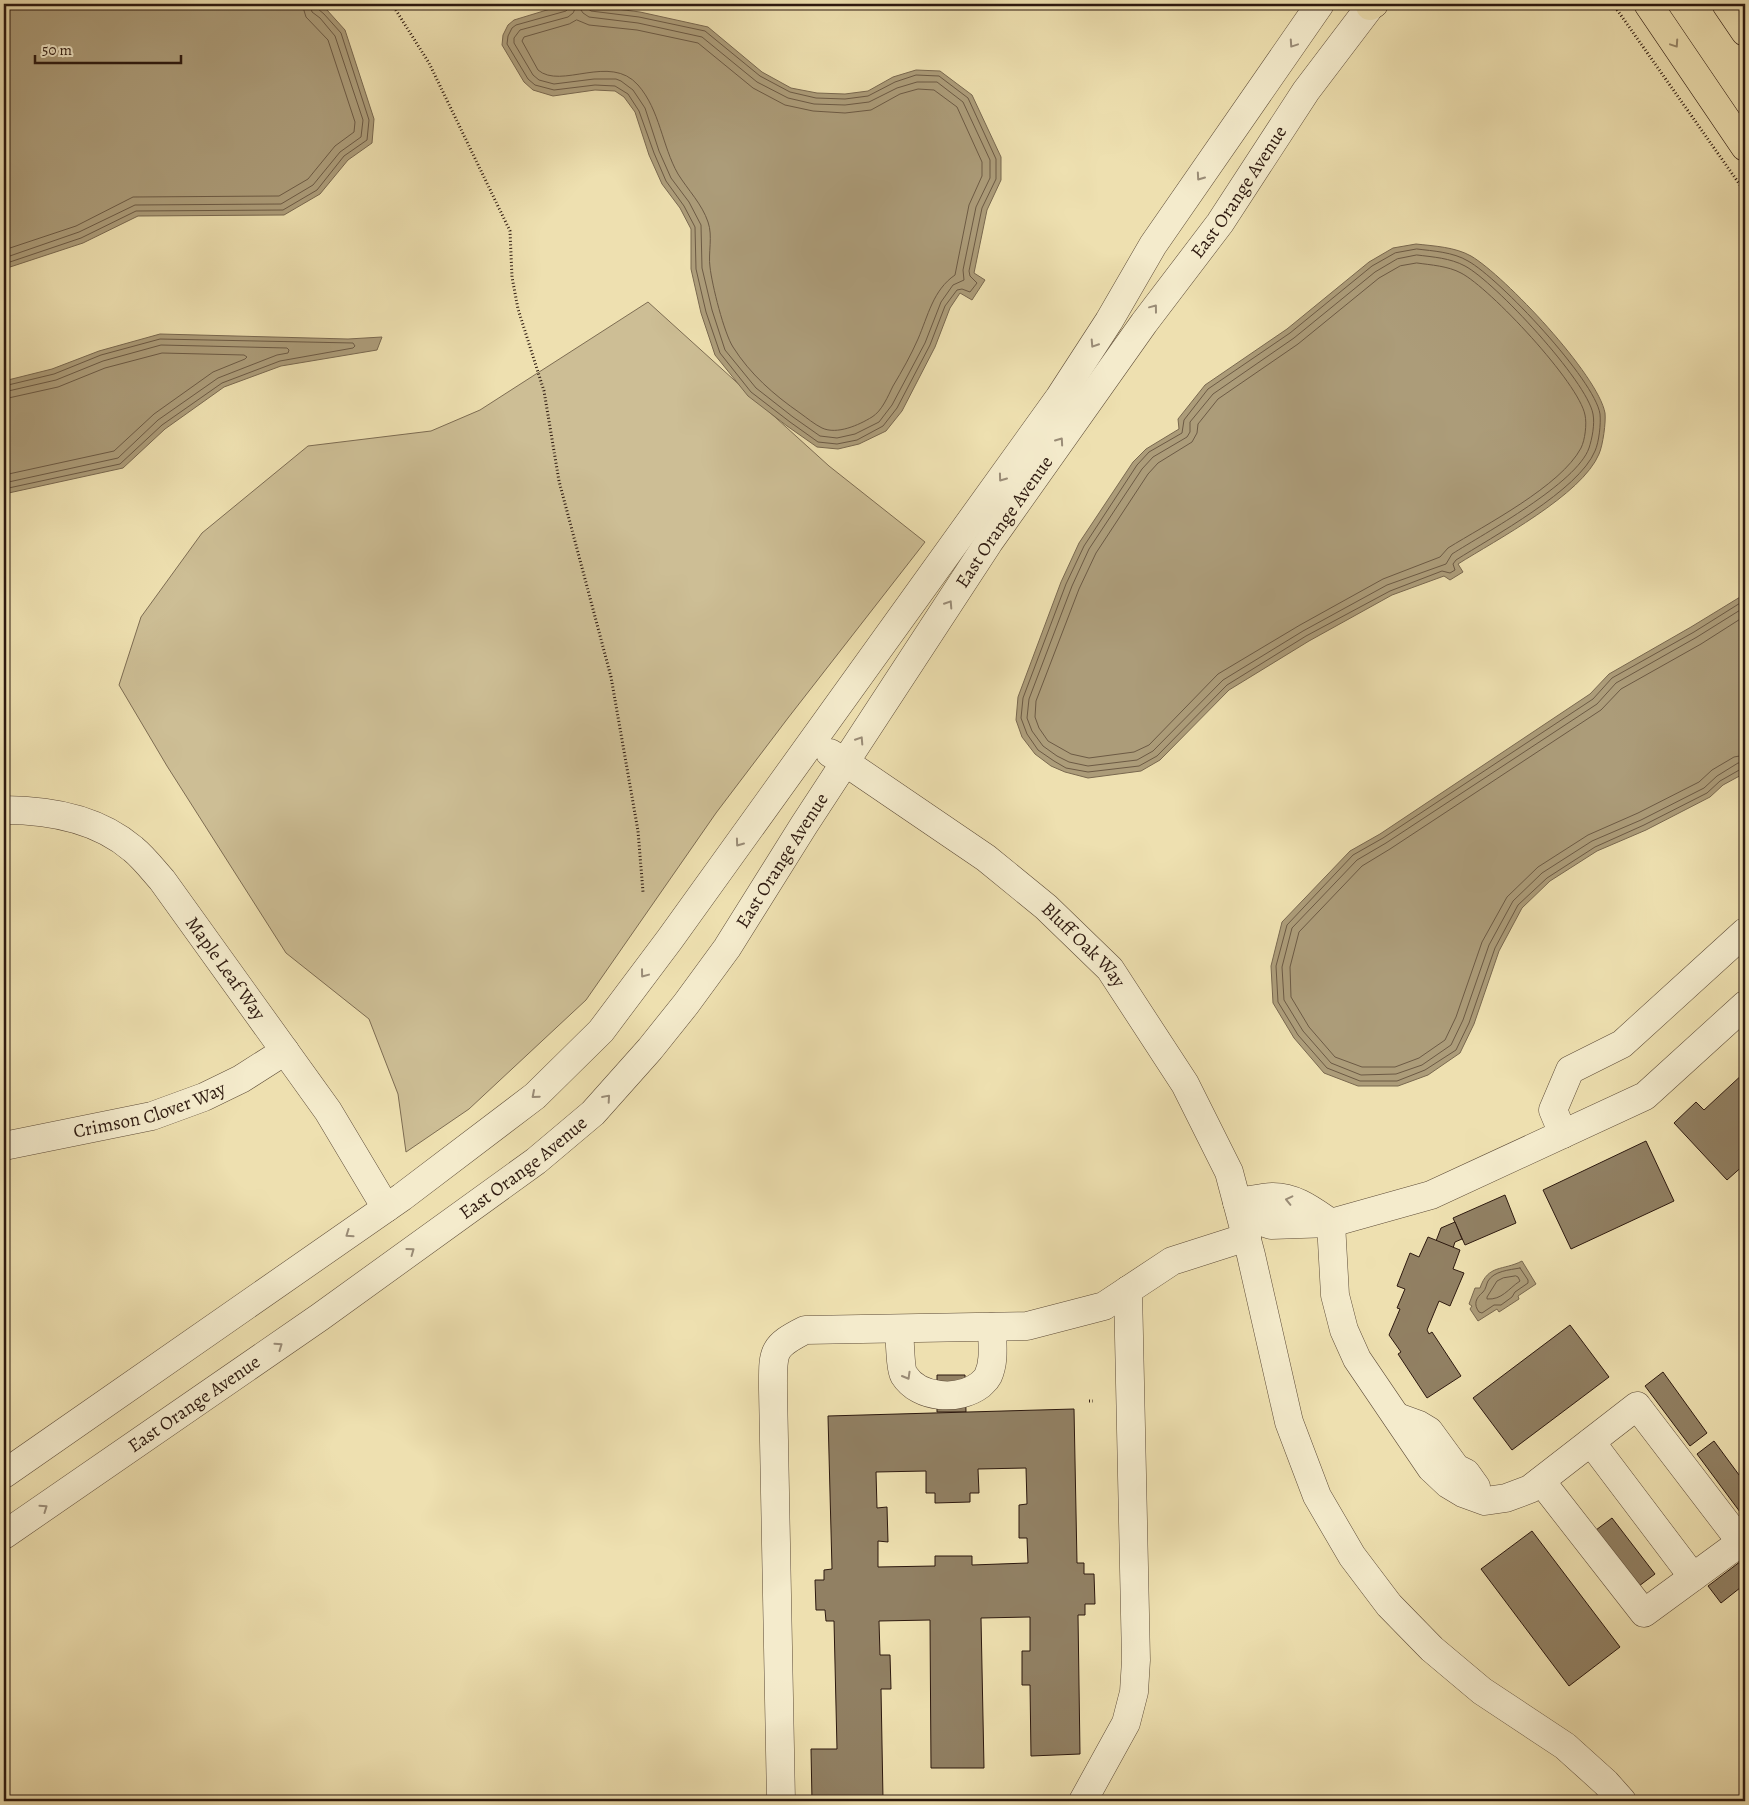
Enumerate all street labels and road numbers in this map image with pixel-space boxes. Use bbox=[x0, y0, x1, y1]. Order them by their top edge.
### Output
street label: East Orange Avenue bbox=[1185, 120, 1293, 264]
street label: East Orange Avenue bbox=[949, 451, 1059, 593]
street label: East Orange Avenue bbox=[730, 788, 835, 933]
street label: Bluff Oak Way bbox=[1036, 896, 1132, 993]
street label: Maple Leaf Way bbox=[179, 911, 272, 1026]
street label: Crimson Clover Way bbox=[71, 1075, 230, 1145]
street label: East Orange Avenue bbox=[454, 1110, 593, 1225]
street label: East Orange Avenue bbox=[123, 1349, 265, 1459]

